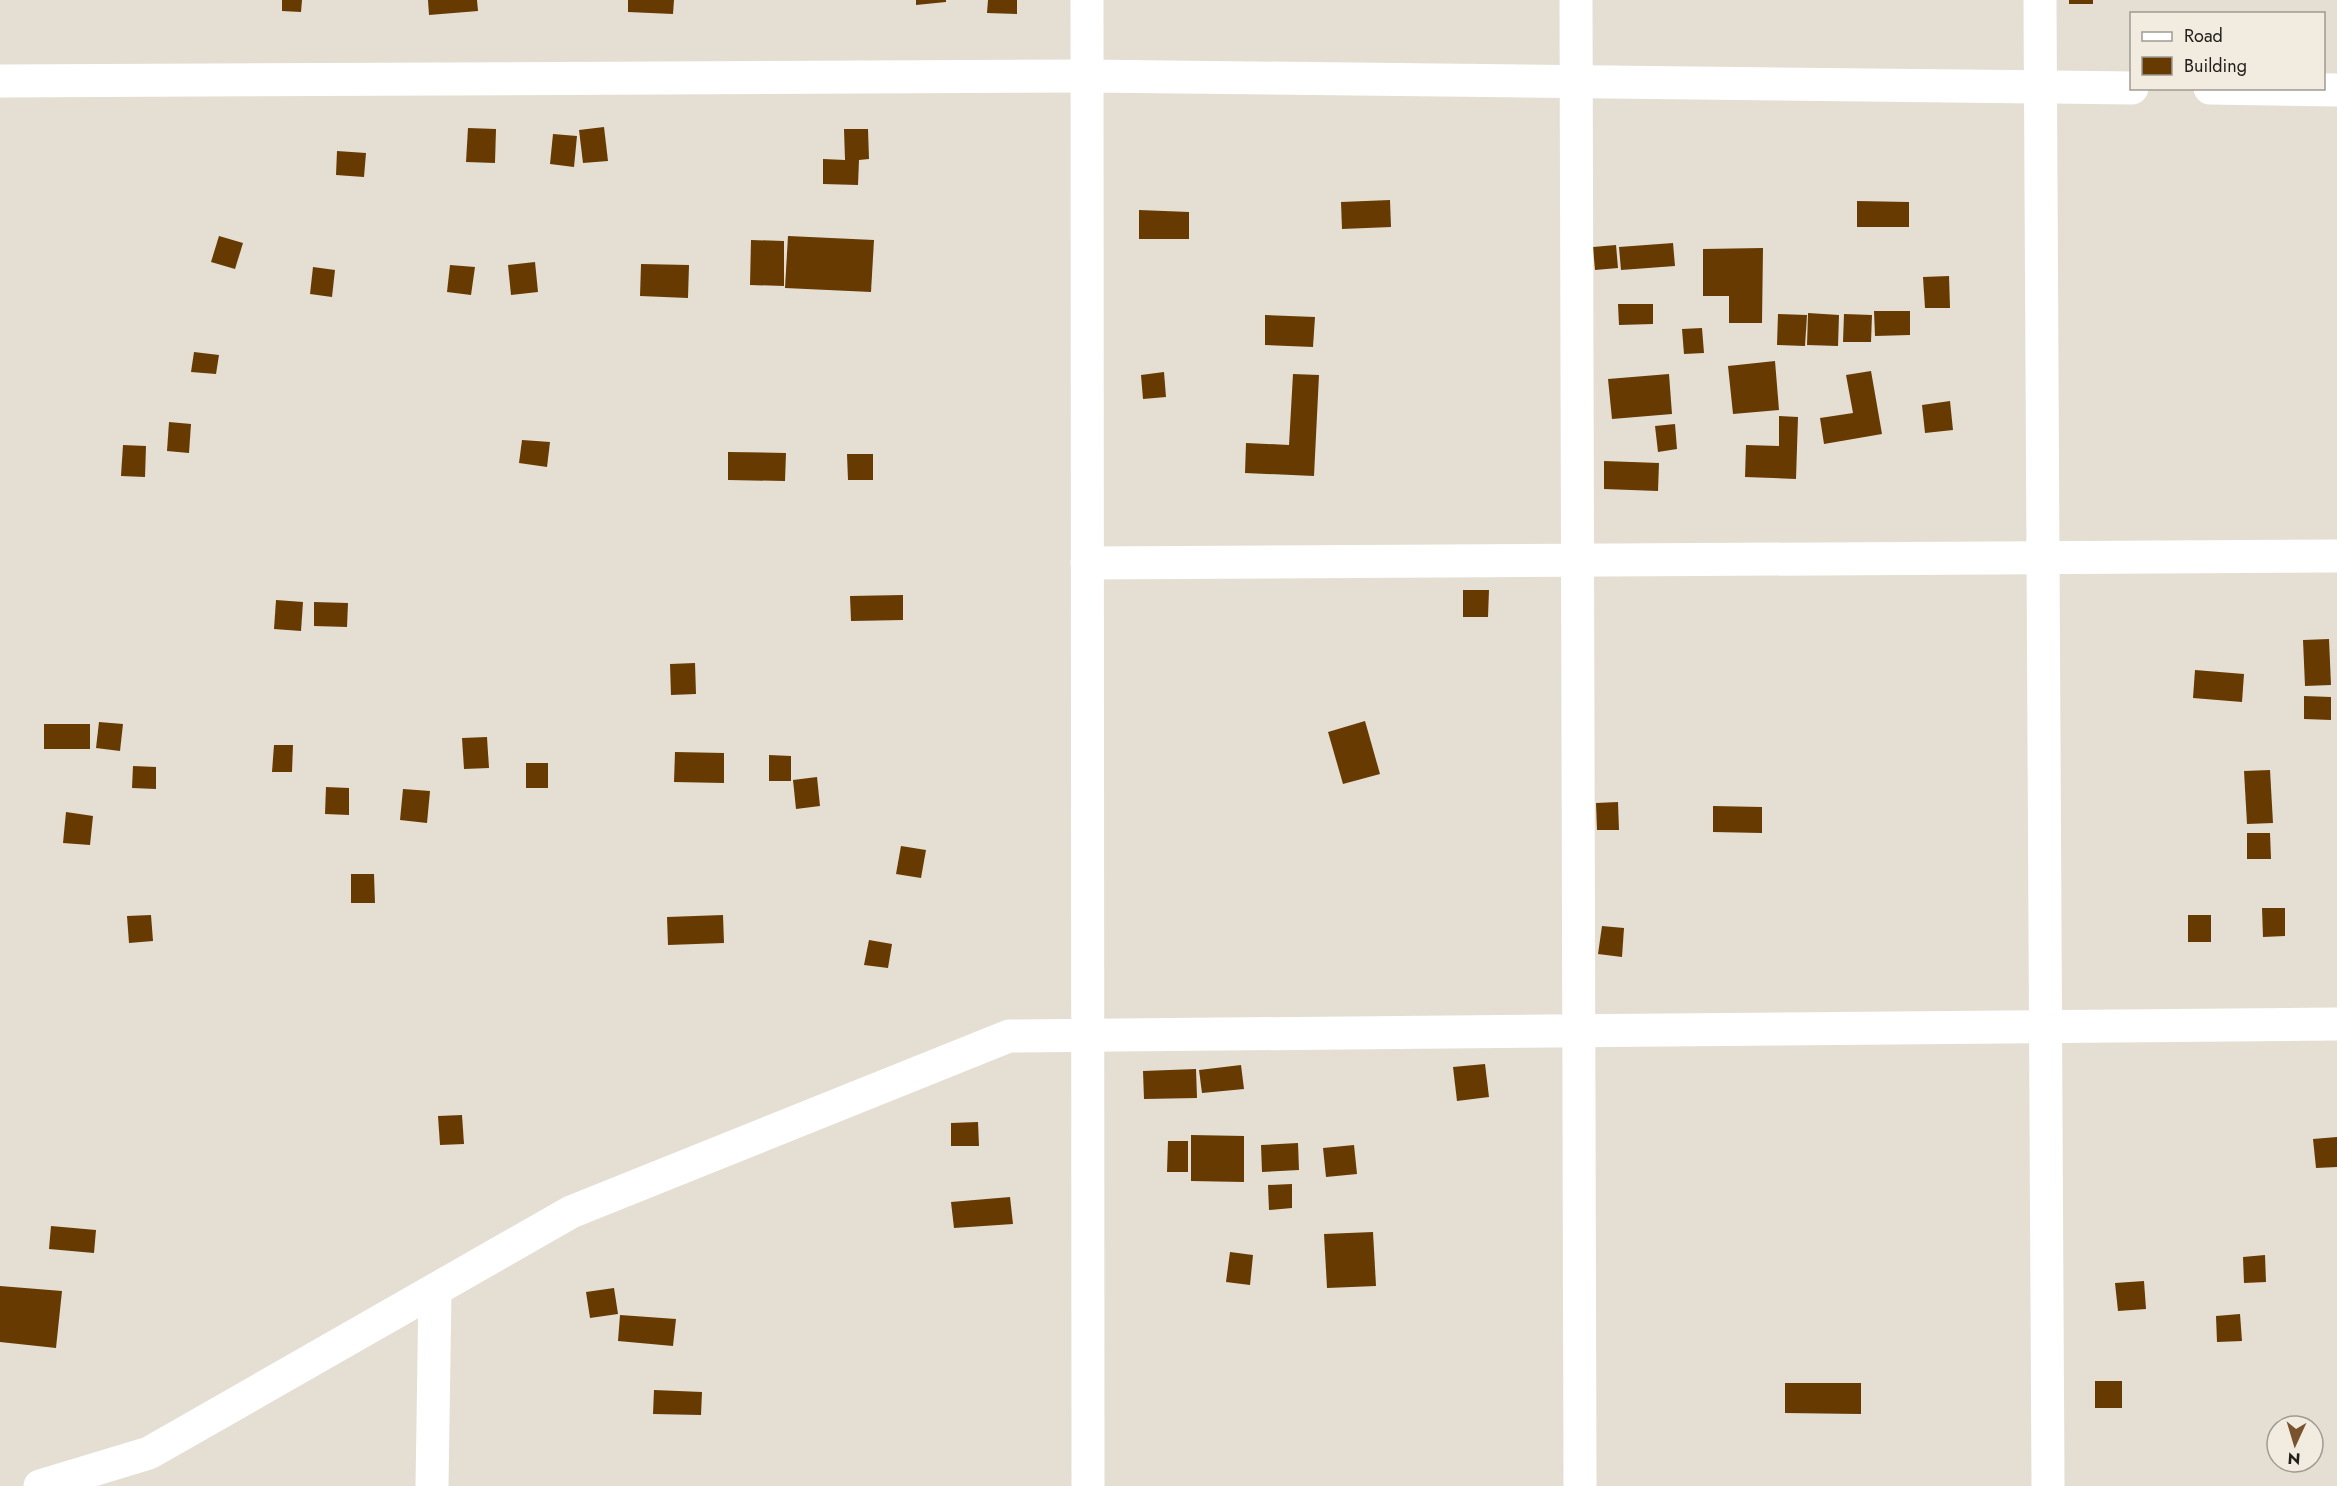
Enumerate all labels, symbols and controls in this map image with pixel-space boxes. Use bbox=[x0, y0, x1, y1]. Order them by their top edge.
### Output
legend bbox=[2130, 12, 2325, 90]
text: Road bbox=[2184, 23, 2223, 49]
text: Building bbox=[2184, 53, 2247, 79]
north arrow bbox=[2265, 1414, 2325, 1474]
text: N bbox=[2287, 1447, 2301, 1470]

